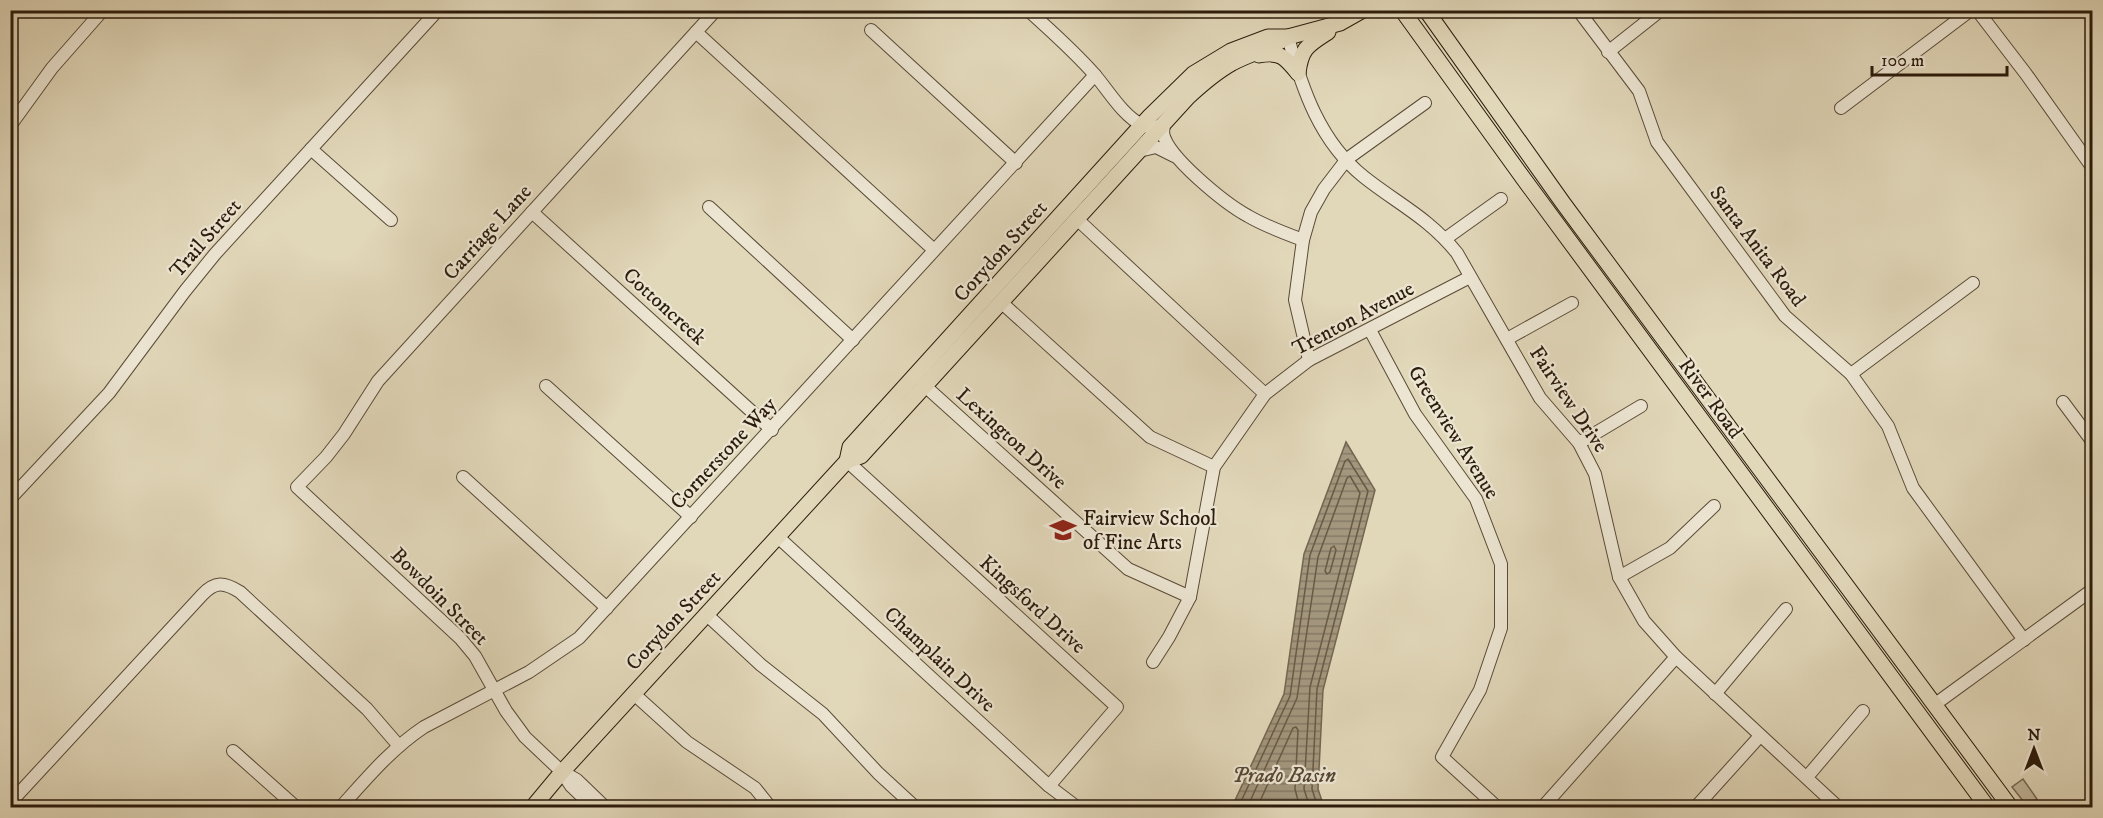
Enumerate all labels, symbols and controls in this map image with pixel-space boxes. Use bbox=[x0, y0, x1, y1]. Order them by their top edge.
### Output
scale bar bbox=[1872, 39, 2007, 77]
text: 100 m bbox=[1881, 50, 1924, 72]
street label: Carriage Lane bbox=[438, 179, 538, 286]
street label: Santa Anita Road bbox=[1703, 181, 1811, 312]
street label: Trail Street bbox=[164, 194, 247, 284]
street label: Corydon Street bbox=[948, 195, 1053, 308]
street label: Cottoncreek bbox=[617, 262, 712, 351]
street label: Trenton Avenue bbox=[1288, 276, 1419, 362]
street label: Fairview Drive bbox=[1523, 341, 1613, 458]
street label: River Road bbox=[1672, 353, 1748, 444]
street label: Greenview Avenue bbox=[1402, 361, 1505, 504]
street label: Lexington Drive bbox=[951, 382, 1072, 495]
street label: Cornerstone Way bbox=[665, 391, 783, 515]
place label: Fairview School of Fine Arts bbox=[1083, 506, 1217, 556]
school or university icon: Fairview School of Fine Arts bbox=[1048, 515, 1078, 545]
street label: Bowdoin Street bbox=[385, 542, 494, 651]
street label: Kingsford Drive bbox=[974, 550, 1091, 660]
street label: Corydon Street bbox=[621, 565, 727, 676]
street label: Champlain Drive bbox=[878, 601, 1001, 718]
north arrow bbox=[2004, 719, 2064, 779]
text: N bbox=[2027, 725, 2041, 745]
water label: Prado Basin bbox=[1232, 762, 1336, 789]

